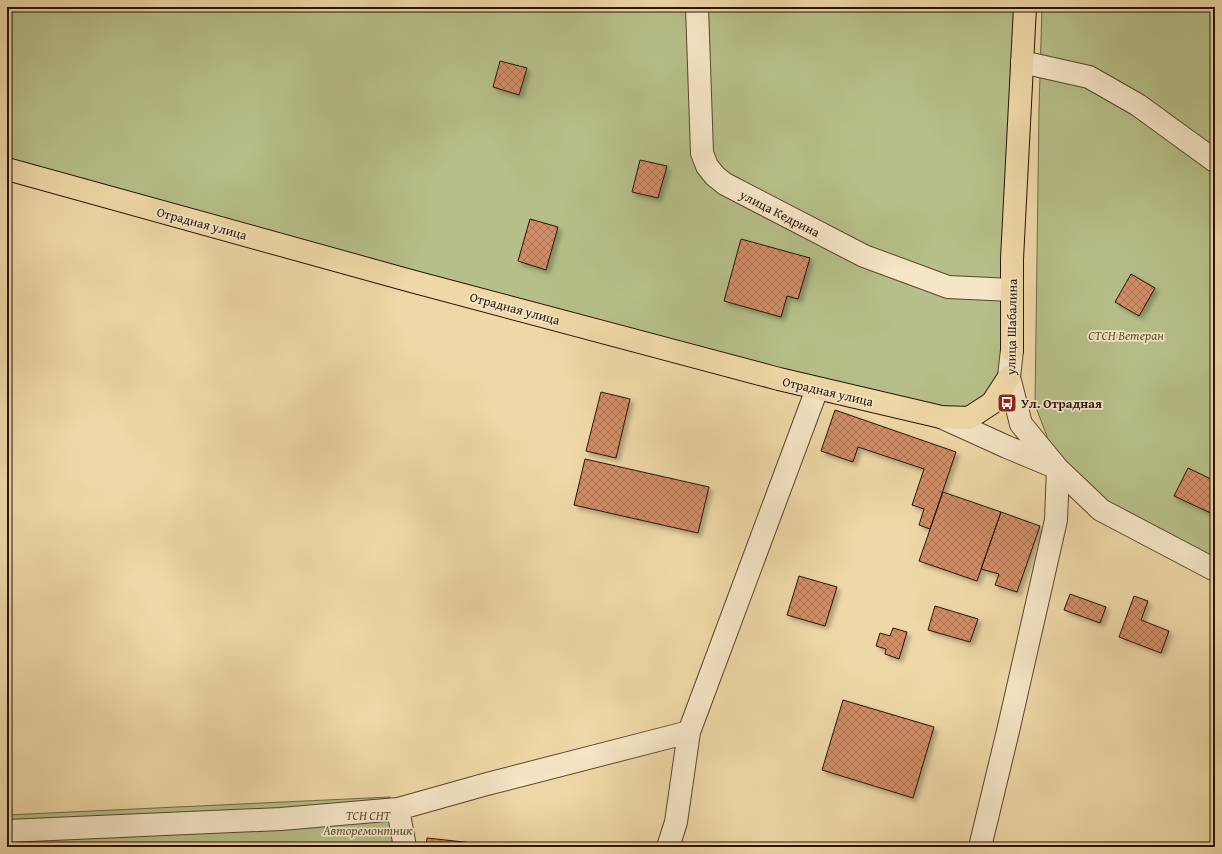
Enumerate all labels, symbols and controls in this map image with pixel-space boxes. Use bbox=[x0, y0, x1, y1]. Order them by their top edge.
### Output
street label: улица Кедрина bbox=[736, 185, 824, 242]
street label: Отрадная улица bbox=[155, 202, 250, 245]
street label: улица Шабалина bbox=[1001, 278, 1022, 376]
street label: Отрадная улица bbox=[468, 287, 563, 330]
park label: СТСН Ветеран bbox=[1088, 326, 1164, 345]
street label: Отрадная улица bbox=[781, 372, 876, 411]
bus stop icon: Ул. Отрадная bbox=[996, 392, 1018, 414]
place label: Ул. Отрадная bbox=[1021, 394, 1102, 413]
park label: ТСН СНТ Авторемонтник bbox=[322, 806, 413, 840]

